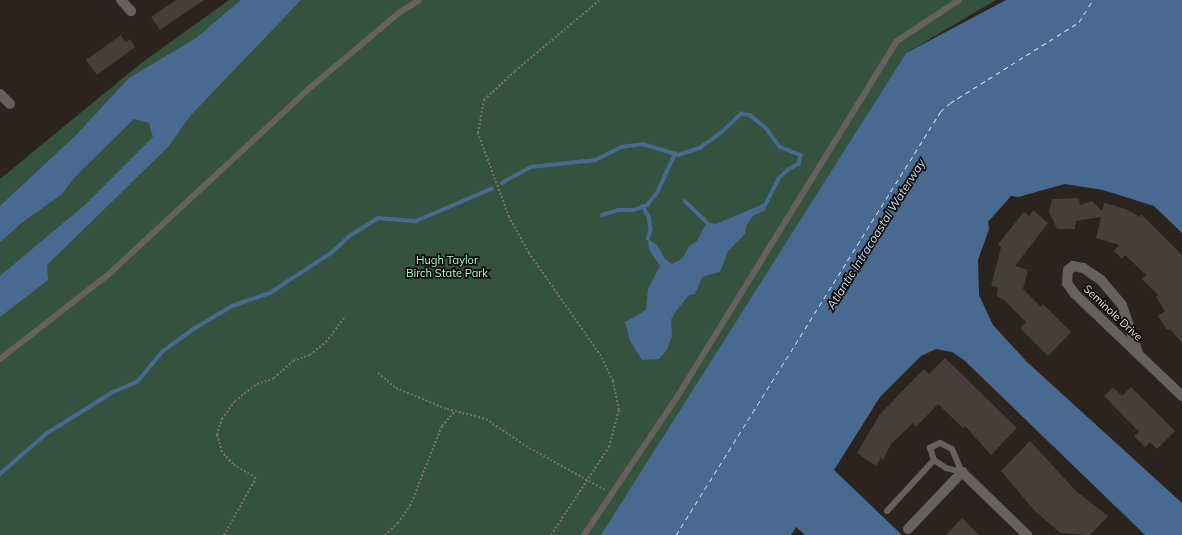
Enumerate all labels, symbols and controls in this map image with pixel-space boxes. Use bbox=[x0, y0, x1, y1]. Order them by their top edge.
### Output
water label: Atlantic Intracoastal Waterway bbox=[824, 156, 928, 312]
park label: Hugh Taylor Birch State Park bbox=[406, 254, 488, 280]
street label: Seminole Drive bbox=[1081, 282, 1145, 344]

